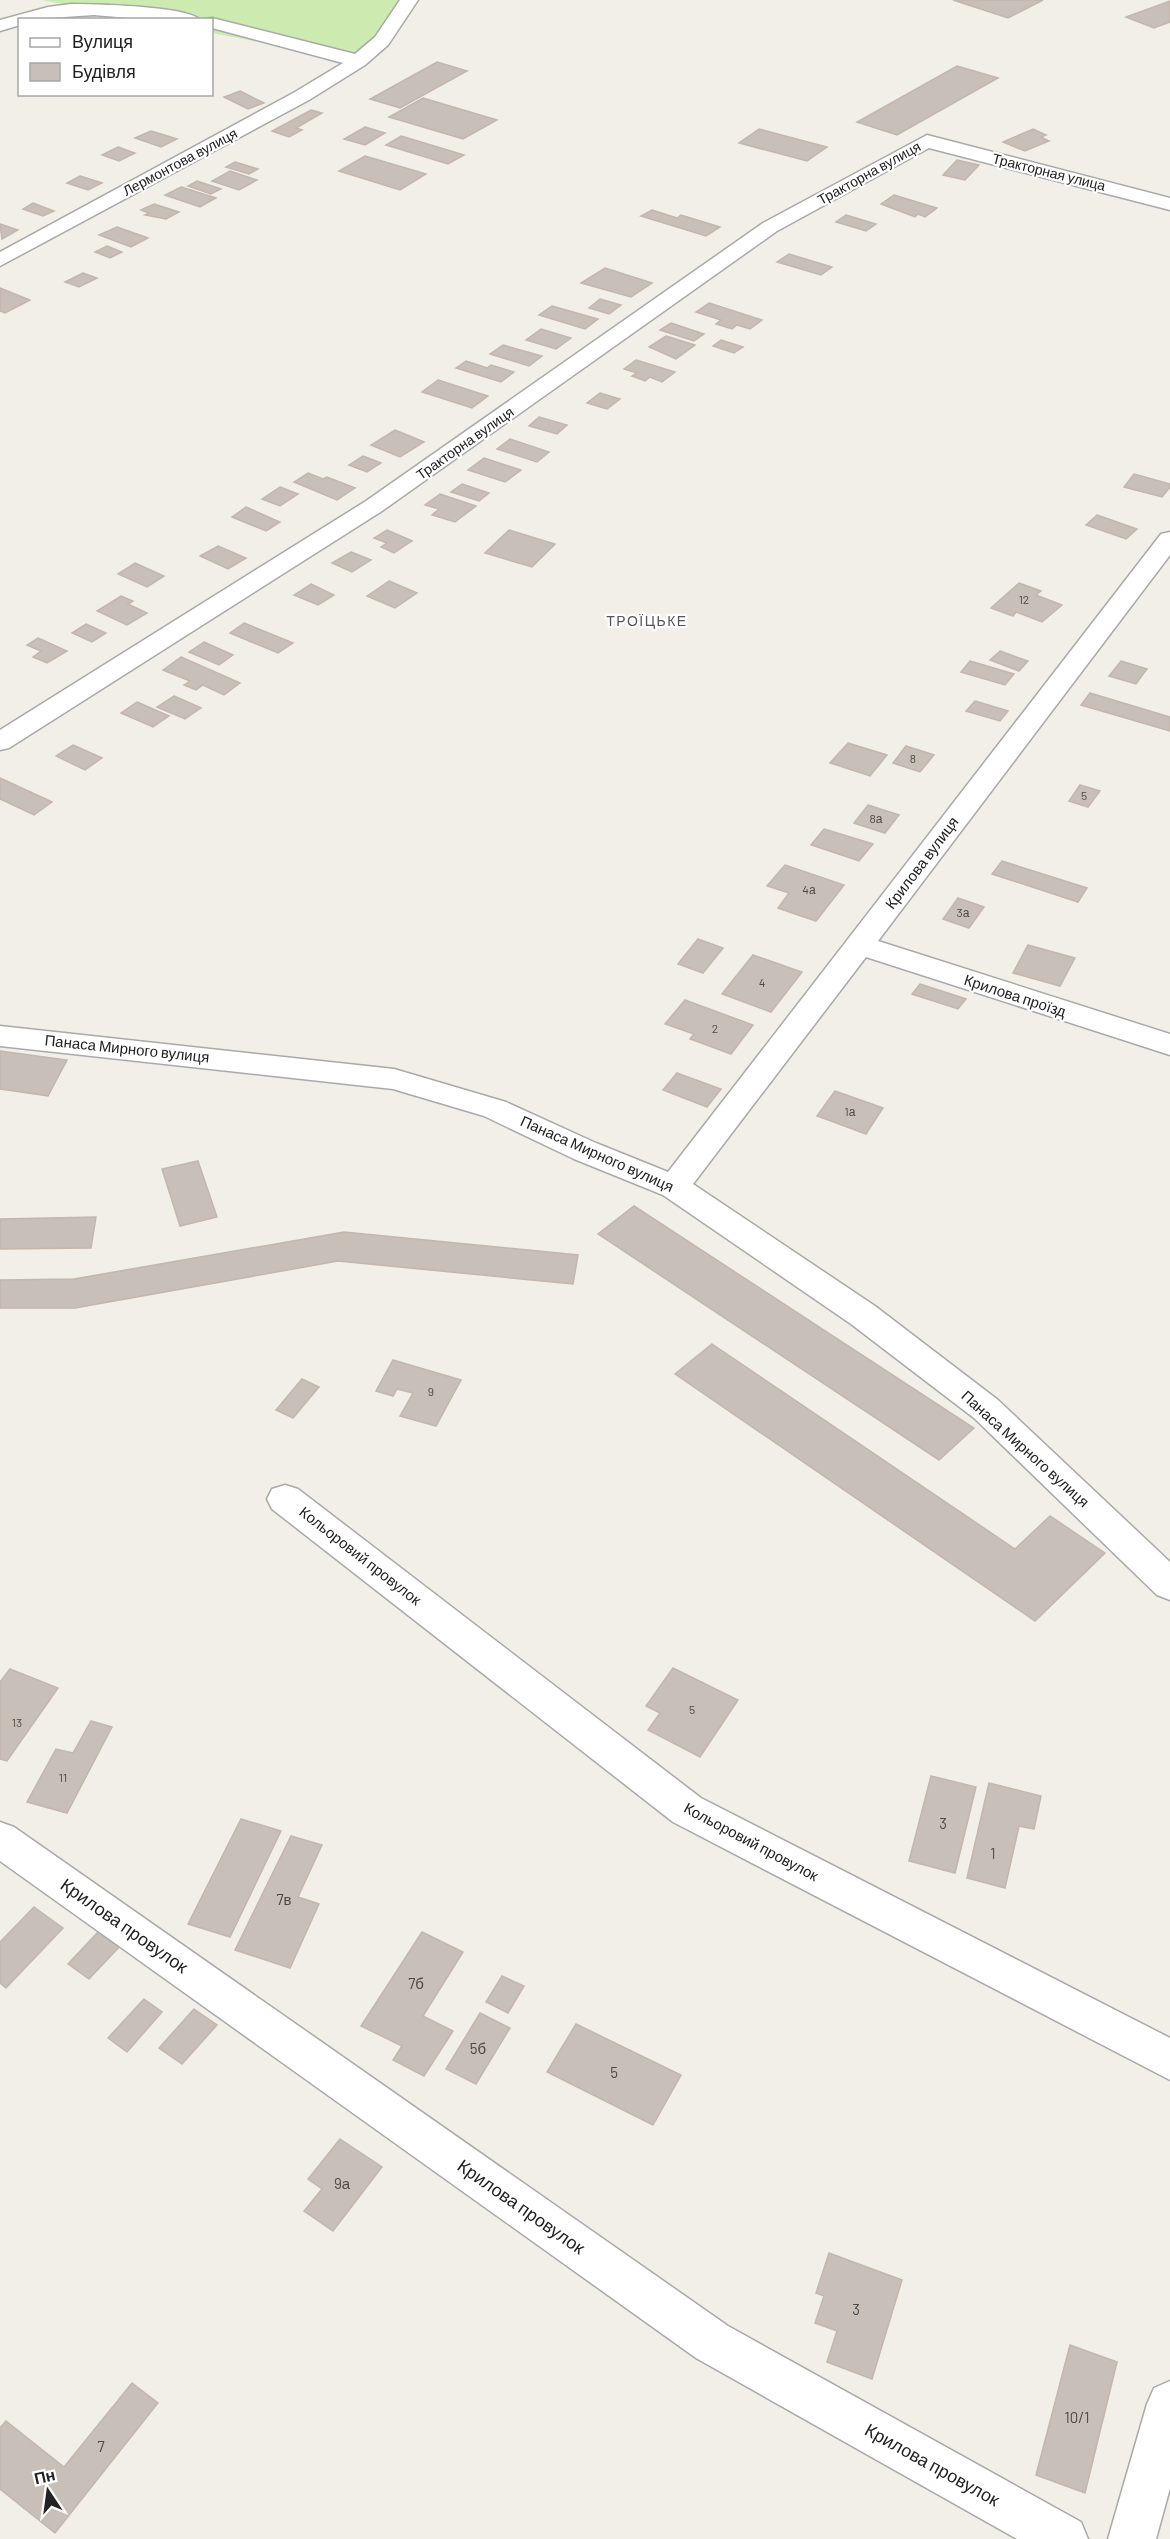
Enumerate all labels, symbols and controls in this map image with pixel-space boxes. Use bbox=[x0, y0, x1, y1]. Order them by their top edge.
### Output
legend bbox=[18, 18, 213, 96]
text: Вулиця bbox=[72, 30, 133, 52]
text: Будівля bbox=[72, 60, 136, 82]
street label: Лермонтова вулиця bbox=[120, 124, 240, 199]
street label: Тракторна вулиця bbox=[814, 137, 923, 208]
street label: Тракторная улица bbox=[991, 149, 1108, 194]
street label: Тракторна вулиця bbox=[413, 403, 517, 483]
house number: 12 bbox=[1019, 592, 1029, 606]
district label: ТРОЇЦЬКЕ bbox=[606, 612, 688, 629]
house number: 8 bbox=[910, 751, 916, 765]
house number: 5 bbox=[1081, 788, 1087, 802]
house number: 8а bbox=[870, 811, 883, 825]
street label: Крилова вулиця bbox=[881, 813, 962, 912]
house number: 4а bbox=[802, 882, 816, 896]
house number: 3а bbox=[957, 905, 970, 919]
street label: Крилова проїзд bbox=[962, 970, 1069, 1020]
house number: 4 bbox=[759, 975, 765, 989]
house number: 2 bbox=[712, 1021, 718, 1035]
street label: Панаса Мирного вулиця bbox=[44, 1030, 210, 1066]
house number: 1а bbox=[845, 1104, 856, 1118]
street label: Панаса Мирного вулиця bbox=[518, 1111, 677, 1195]
house number: 9 bbox=[428, 1384, 434, 1398]
street label: Панаса Мирного вулиця bbox=[958, 1386, 1093, 1510]
street label: Кольоровий провулок bbox=[296, 1502, 425, 1609]
house number: 5 bbox=[689, 1702, 695, 1716]
house number: 13 bbox=[12, 1715, 22, 1729]
house number: 11 bbox=[59, 1770, 67, 1784]
street label: Кольоровий провулок bbox=[681, 1798, 822, 1884]
house number: 3 bbox=[939, 1814, 947, 1832]
house number: 1 bbox=[990, 1844, 996, 1862]
street label: Крилова провулок bbox=[57, 1873, 193, 1977]
house number: 7в bbox=[276, 1890, 292, 1908]
house number: 7б bbox=[408, 1974, 424, 1992]
house number: 5б bbox=[470, 2039, 486, 2057]
house number: 5 bbox=[610, 2063, 618, 2081]
street label: Крилова провулок bbox=[454, 2154, 590, 2258]
house number: 9а bbox=[334, 2174, 351, 2192]
house number: 3 bbox=[852, 2300, 860, 2318]
house number: 10/1 bbox=[1065, 2408, 1089, 2426]
street label: Крилова провулок bbox=[861, 2418, 1004, 2510]
house number: 7 bbox=[97, 2437, 105, 2455]
north arrow bbox=[18, 2461, 78, 2521]
text: Пн bbox=[32, 2464, 57, 2488]

